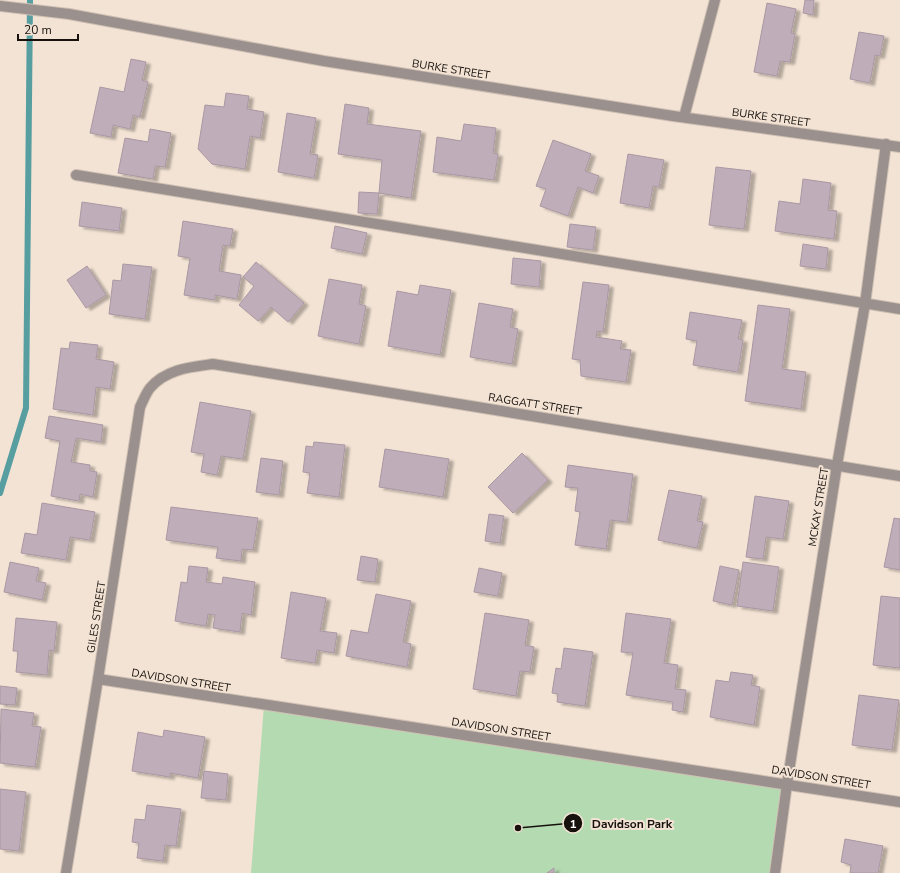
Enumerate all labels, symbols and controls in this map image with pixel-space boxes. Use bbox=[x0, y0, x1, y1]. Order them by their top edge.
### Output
scale bar bbox=[18, 16, 78, 42]
text: 20 m bbox=[24, 22, 52, 38]
street label: BURKE STREET bbox=[411, 56, 491, 83]
street label: BURKE STREET bbox=[731, 105, 811, 130]
street label: RAGGATT STREET bbox=[487, 390, 583, 419]
street label: MCKAY STREET bbox=[805, 466, 832, 548]
street label: GILES STREET bbox=[83, 580, 110, 654]
street label: DAVIDSON STREET bbox=[130, 665, 232, 696]
street label: DAVIDSON STREET bbox=[450, 714, 552, 745]
street label: DAVIDSON STREET bbox=[770, 762, 872, 793]
callout: Davidson Park bbox=[563, 811, 680, 835]
text: 1 bbox=[569, 816, 577, 832]
text: Davidson Park bbox=[592, 816, 673, 832]

